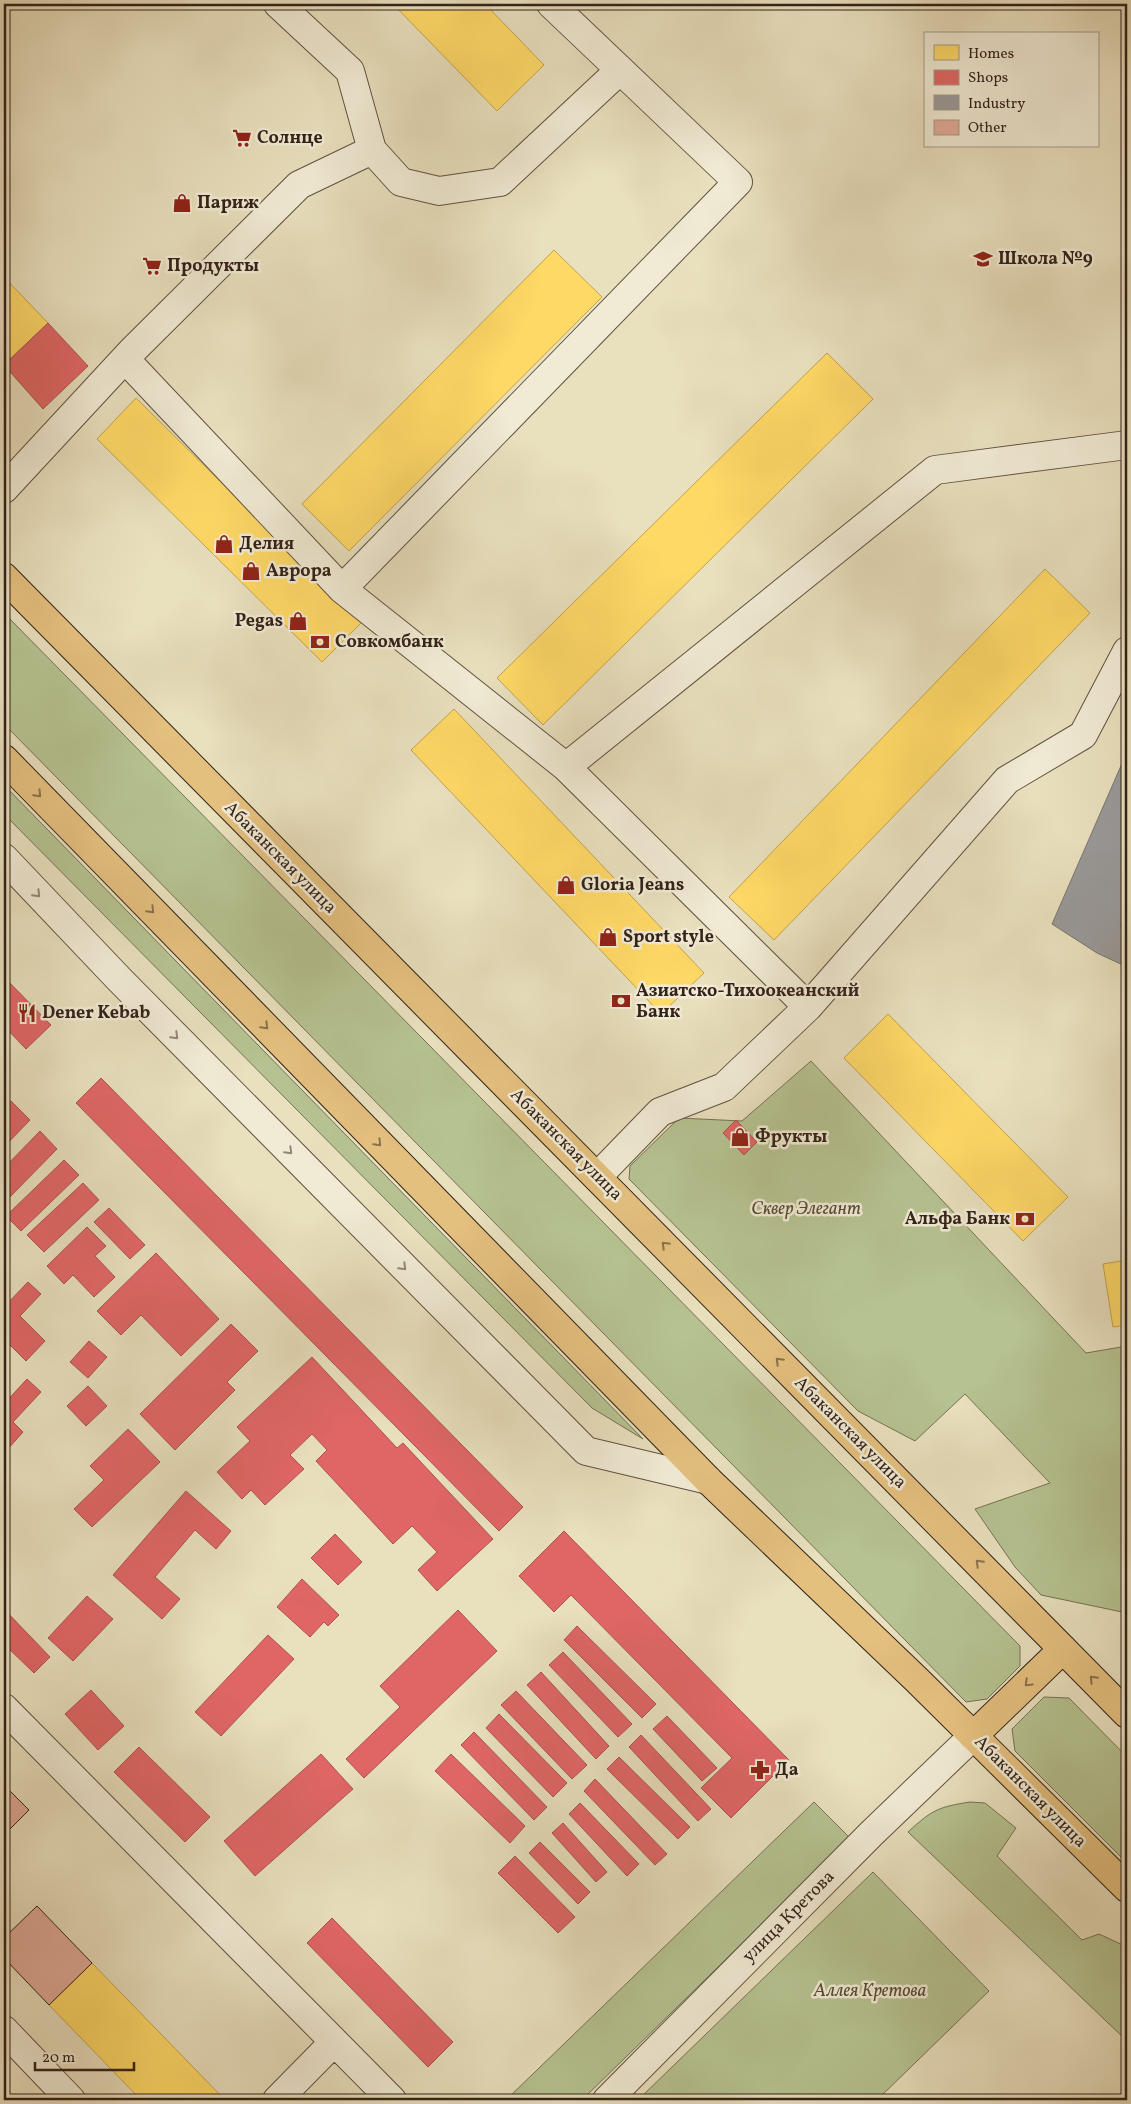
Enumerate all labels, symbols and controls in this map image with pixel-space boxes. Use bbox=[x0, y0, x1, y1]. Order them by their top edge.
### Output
legend bbox=[924, 32, 1098, 148]
text: Homes bbox=[968, 44, 1014, 65]
text: Shops bbox=[968, 68, 1008, 89]
text: Industry bbox=[968, 94, 1025, 115]
text: Other bbox=[968, 118, 1007, 139]
place label: Солнце bbox=[257, 126, 323, 151]
supermarket icon: Солнце bbox=[231, 127, 253, 149]
place label: Париж bbox=[197, 191, 259, 216]
shop icon: Париж bbox=[171, 192, 193, 214]
place label: Школа №9 bbox=[998, 247, 1093, 272]
school or university icon: Школа №9 bbox=[972, 248, 994, 270]
place label: Продукты bbox=[167, 254, 259, 279]
supermarket icon: Продукты bbox=[141, 255, 163, 277]
place label: Делия bbox=[239, 532, 294, 557]
shop icon: Делия bbox=[213, 533, 235, 555]
place label: Аврора bbox=[266, 559, 332, 584]
shop icon: Аврора bbox=[240, 560, 262, 582]
place label: Pegas bbox=[235, 609, 283, 634]
shop icon: Pegas bbox=[287, 610, 309, 632]
place label: Совкомбанк bbox=[335, 630, 444, 655]
bank icon: Совкомбанк bbox=[309, 631, 331, 653]
one-way arrow bbox=[32, 788, 41, 797]
street label: Абаканская улица bbox=[218, 796, 342, 920]
place label: Gloria Jeans bbox=[581, 873, 684, 898]
shop icon: Gloria Jeans bbox=[555, 874, 577, 896]
one-way arrow bbox=[31, 888, 40, 897]
one-way arrow bbox=[145, 904, 154, 913]
place label: Sport style bbox=[623, 925, 714, 950]
shop icon: Sport style bbox=[597, 926, 619, 948]
place label: Азиатско-Тихоокеанский Банк bbox=[636, 979, 859, 1025]
bank icon: Азиатско-Тихоокеанский Банк bbox=[610, 990, 632, 1012]
place label: Dener Kebab bbox=[42, 1001, 151, 1026]
restaurant icon: Dener Kebab bbox=[16, 1002, 38, 1024]
one-way arrow bbox=[259, 1021, 268, 1030]
one-way arrow bbox=[169, 1030, 178, 1039]
street label: Абаканская улица bbox=[504, 1083, 628, 1207]
place label: Фрукты bbox=[755, 1125, 827, 1150]
shop icon: Фрукты bbox=[729, 1126, 751, 1148]
one-way arrow bbox=[373, 1137, 382, 1146]
one-way arrow bbox=[283, 1145, 292, 1154]
park label: Сквер Элегант bbox=[751, 1197, 861, 1222]
place label: Альфа Банк bbox=[905, 1207, 1010, 1232]
bank icon: Альфа Банк bbox=[1014, 1208, 1036, 1230]
one-way arrow bbox=[661, 1242, 670, 1251]
one-way arrow bbox=[397, 1261, 406, 1270]
one-way arrow bbox=[776, 1357, 785, 1366]
street label: Абаканская улица bbox=[788, 1371, 912, 1495]
one-way arrow bbox=[976, 1560, 985, 1569]
one-way arrow bbox=[1090, 1676, 1099, 1685]
one-way arrow bbox=[1025, 1677, 1034, 1686]
street label: Абаканская улица bbox=[968, 1730, 1092, 1854]
place label: Да bbox=[775, 1758, 799, 1783]
pharmacy icon: Да bbox=[749, 1759, 771, 1781]
street label: улица Кретова bbox=[737, 1865, 841, 1969]
park label: Аллея Кретова bbox=[813, 1979, 926, 2004]
scale bar bbox=[35, 2039, 134, 2071]
text: 20 m bbox=[42, 2048, 75, 2069]

